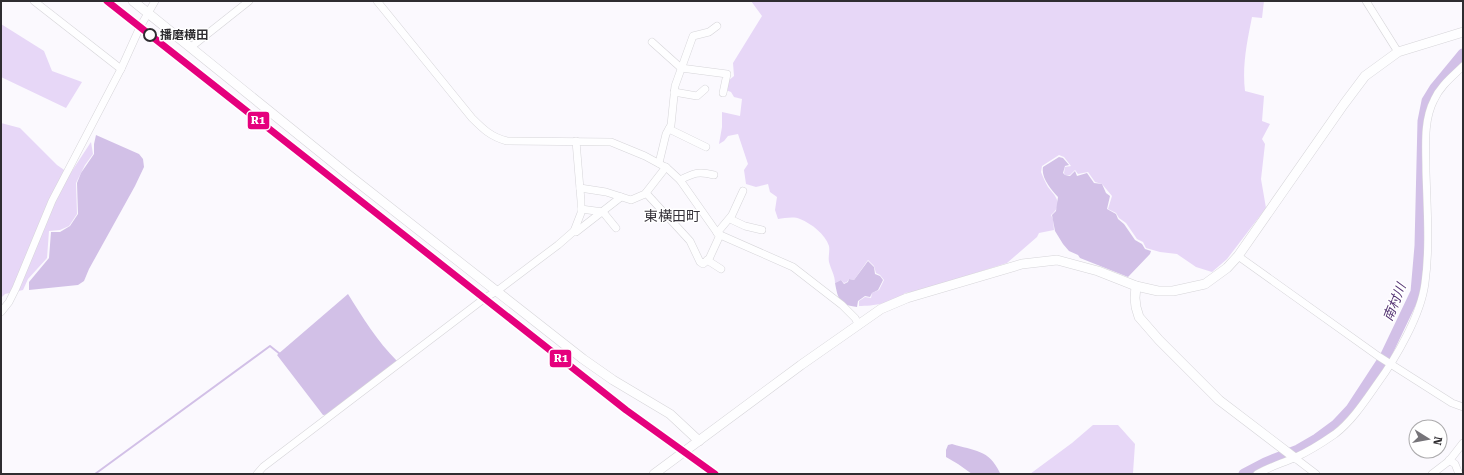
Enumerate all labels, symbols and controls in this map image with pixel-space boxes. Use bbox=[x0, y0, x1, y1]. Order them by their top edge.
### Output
marker: 播磨横田 bbox=[143, 28, 157, 42]
place label: 播磨横田 bbox=[160, 28, 208, 42]
line badge: R1 bbox=[247, 111, 270, 130]
text: R1 bbox=[251, 114, 265, 127]
district label: 東横田町 bbox=[644, 208, 700, 224]
water label: 南村川 bbox=[1380, 279, 1409, 323]
line badge: R1 bbox=[549, 349, 572, 368]
text: R1 bbox=[554, 352, 568, 365]
north arrow bbox=[1408, 419, 1448, 459]
text: N bbox=[1430, 435, 1445, 447]

